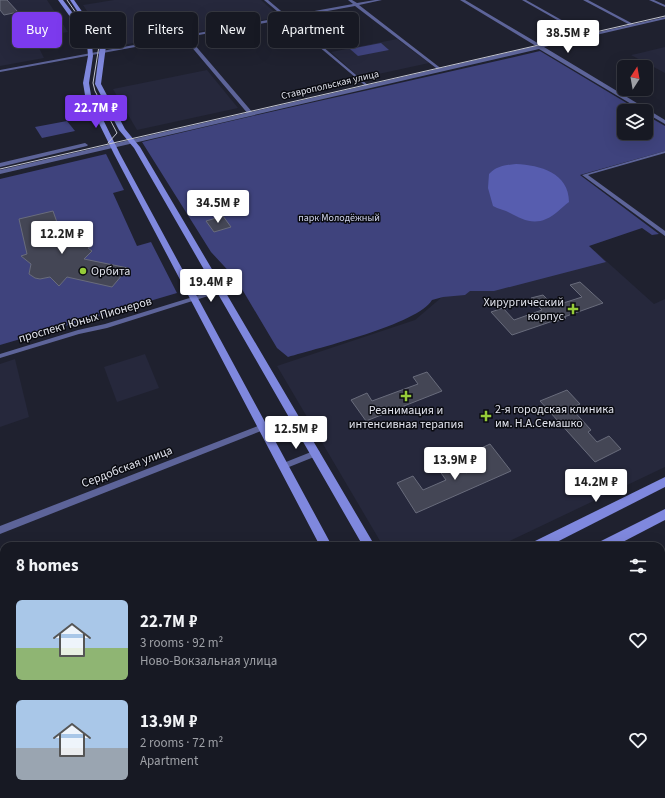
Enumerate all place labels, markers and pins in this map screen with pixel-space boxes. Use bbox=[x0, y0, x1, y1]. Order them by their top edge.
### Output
pin: 38.5M ₽ bbox=[531, 20, 605, 54]
pin: 22.7M ₽ bbox=[59, 95, 133, 129]
pin: 34.5M ₽ bbox=[181, 190, 255, 224]
pin: 12.2M ₽ bbox=[25, 221, 99, 255]
place label: Орбита bbox=[91, 263, 130, 280]
marker: Орбита bbox=[78, 266, 88, 276]
pin: 19.4M ₽ bbox=[174, 269, 248, 303]
place label: Хирургический корпус bbox=[483, 294, 565, 325]
marker: Хирургический корпус bbox=[567, 303, 579, 315]
marker: Реанимация и интенсивная терапия bbox=[400, 390, 412, 402]
place label: 2-я городская клиника им. Н.А.Семашко bbox=[495, 401, 614, 432]
place label: Реанимация и интенсивная терапия bbox=[349, 402, 463, 433]
marker: 2-я городская клиника им. Н.А.Семашко bbox=[480, 410, 492, 422]
pin: 12.5M ₽ bbox=[259, 416, 333, 450]
pin: 13.9M ₽ bbox=[418, 447, 492, 481]
pin: 14.2M ₽ bbox=[559, 469, 633, 503]

